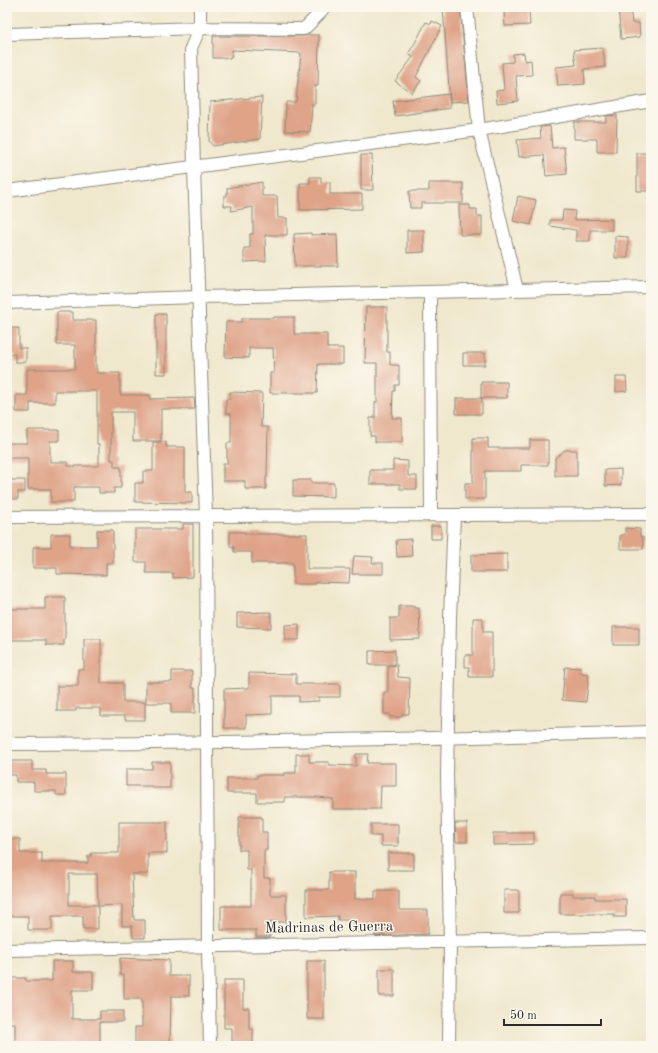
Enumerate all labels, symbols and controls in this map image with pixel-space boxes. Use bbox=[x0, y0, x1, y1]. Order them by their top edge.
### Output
street label: Madrinas de Guerra bbox=[265, 919, 394, 937]
scale bar bbox=[504, 1001, 601, 1027]
text: 50 m bbox=[510, 1009, 537, 1022]

